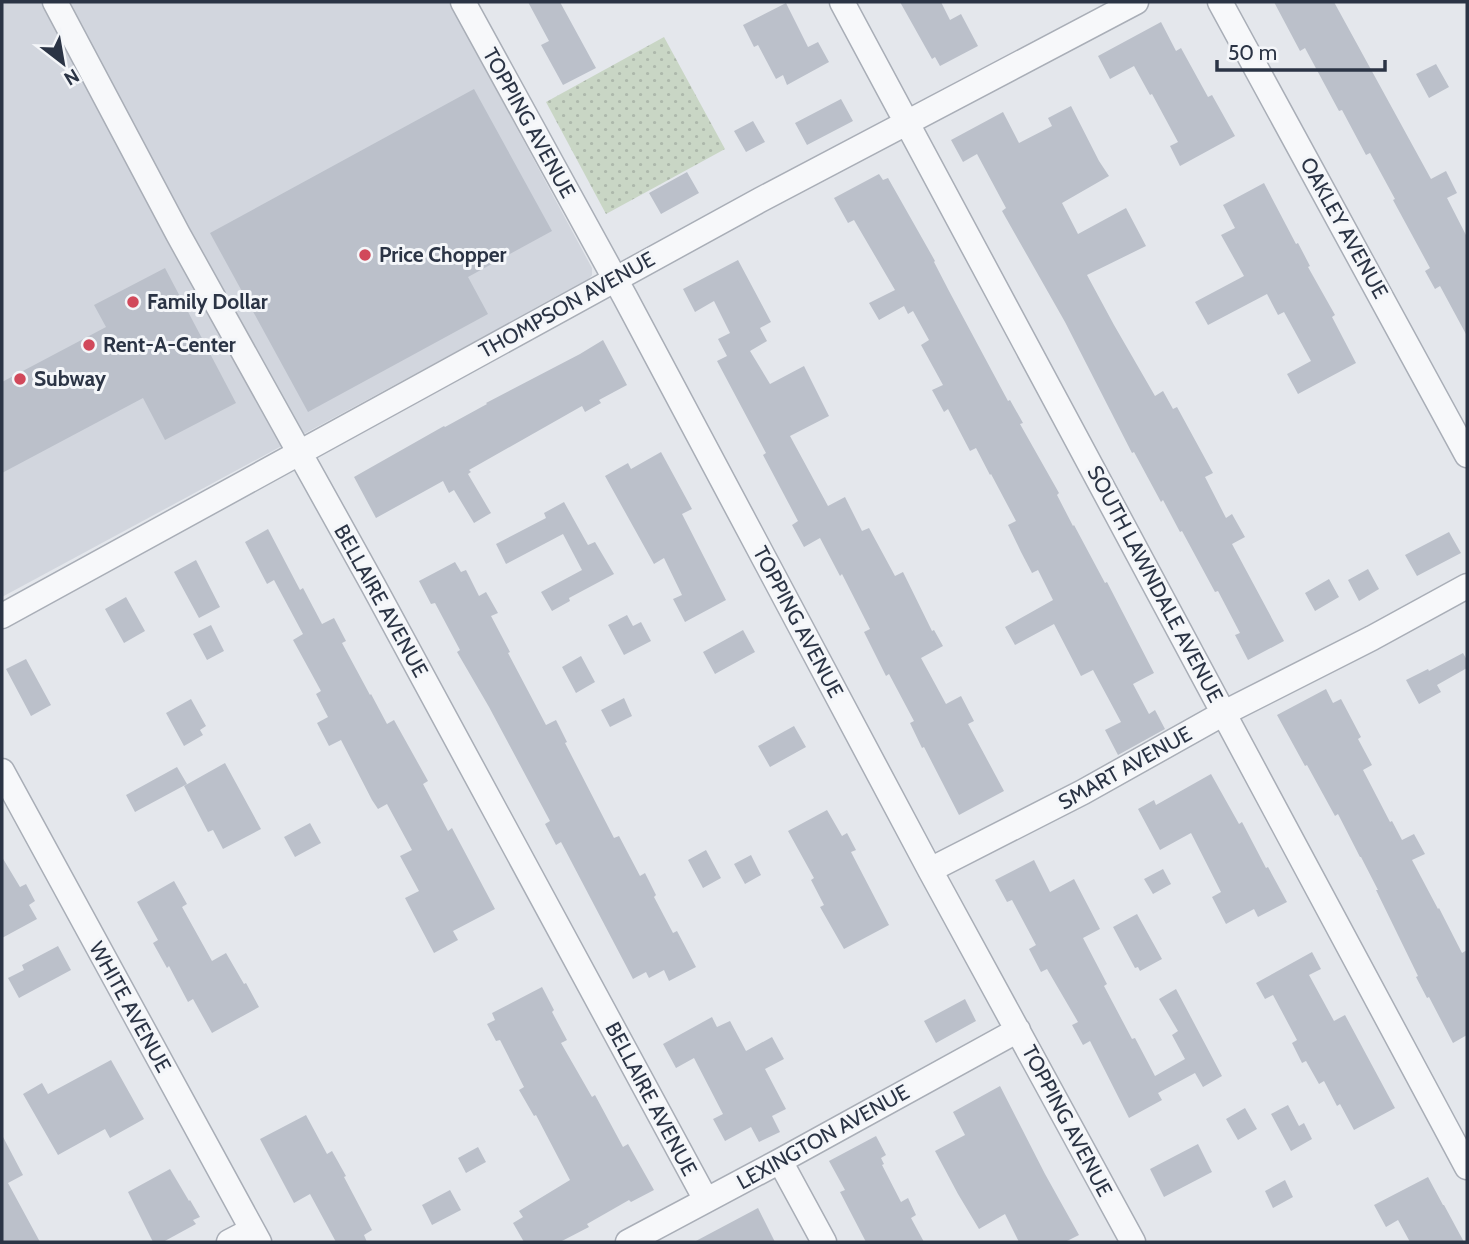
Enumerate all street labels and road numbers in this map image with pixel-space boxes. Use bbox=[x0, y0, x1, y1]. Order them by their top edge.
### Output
street label: TOPPING AVENUE bbox=[478, 43, 581, 202]
street label: OAKLEY AVENUE bbox=[1295, 153, 1394, 303]
street label: THOMPSON AVENUE bbox=[475, 246, 659, 363]
street label: SOUTH LAWNDALE AVENUE bbox=[1082, 461, 1229, 706]
street label: BELLAIRE AVENUE bbox=[329, 520, 434, 681]
street label: TOPPING AVENUE bbox=[748, 542, 849, 702]
street label: SMART AVENUE bbox=[1054, 721, 1196, 815]
street label: WHITE AVENUE bbox=[84, 937, 177, 1076]
street label: BELLAIRE AVENUE bbox=[600, 1018, 703, 1180]
street label: TOPPING AVENUE bbox=[1017, 1041, 1118, 1201]
street label: LEXINGTON AVENUE bbox=[732, 1079, 913, 1194]

